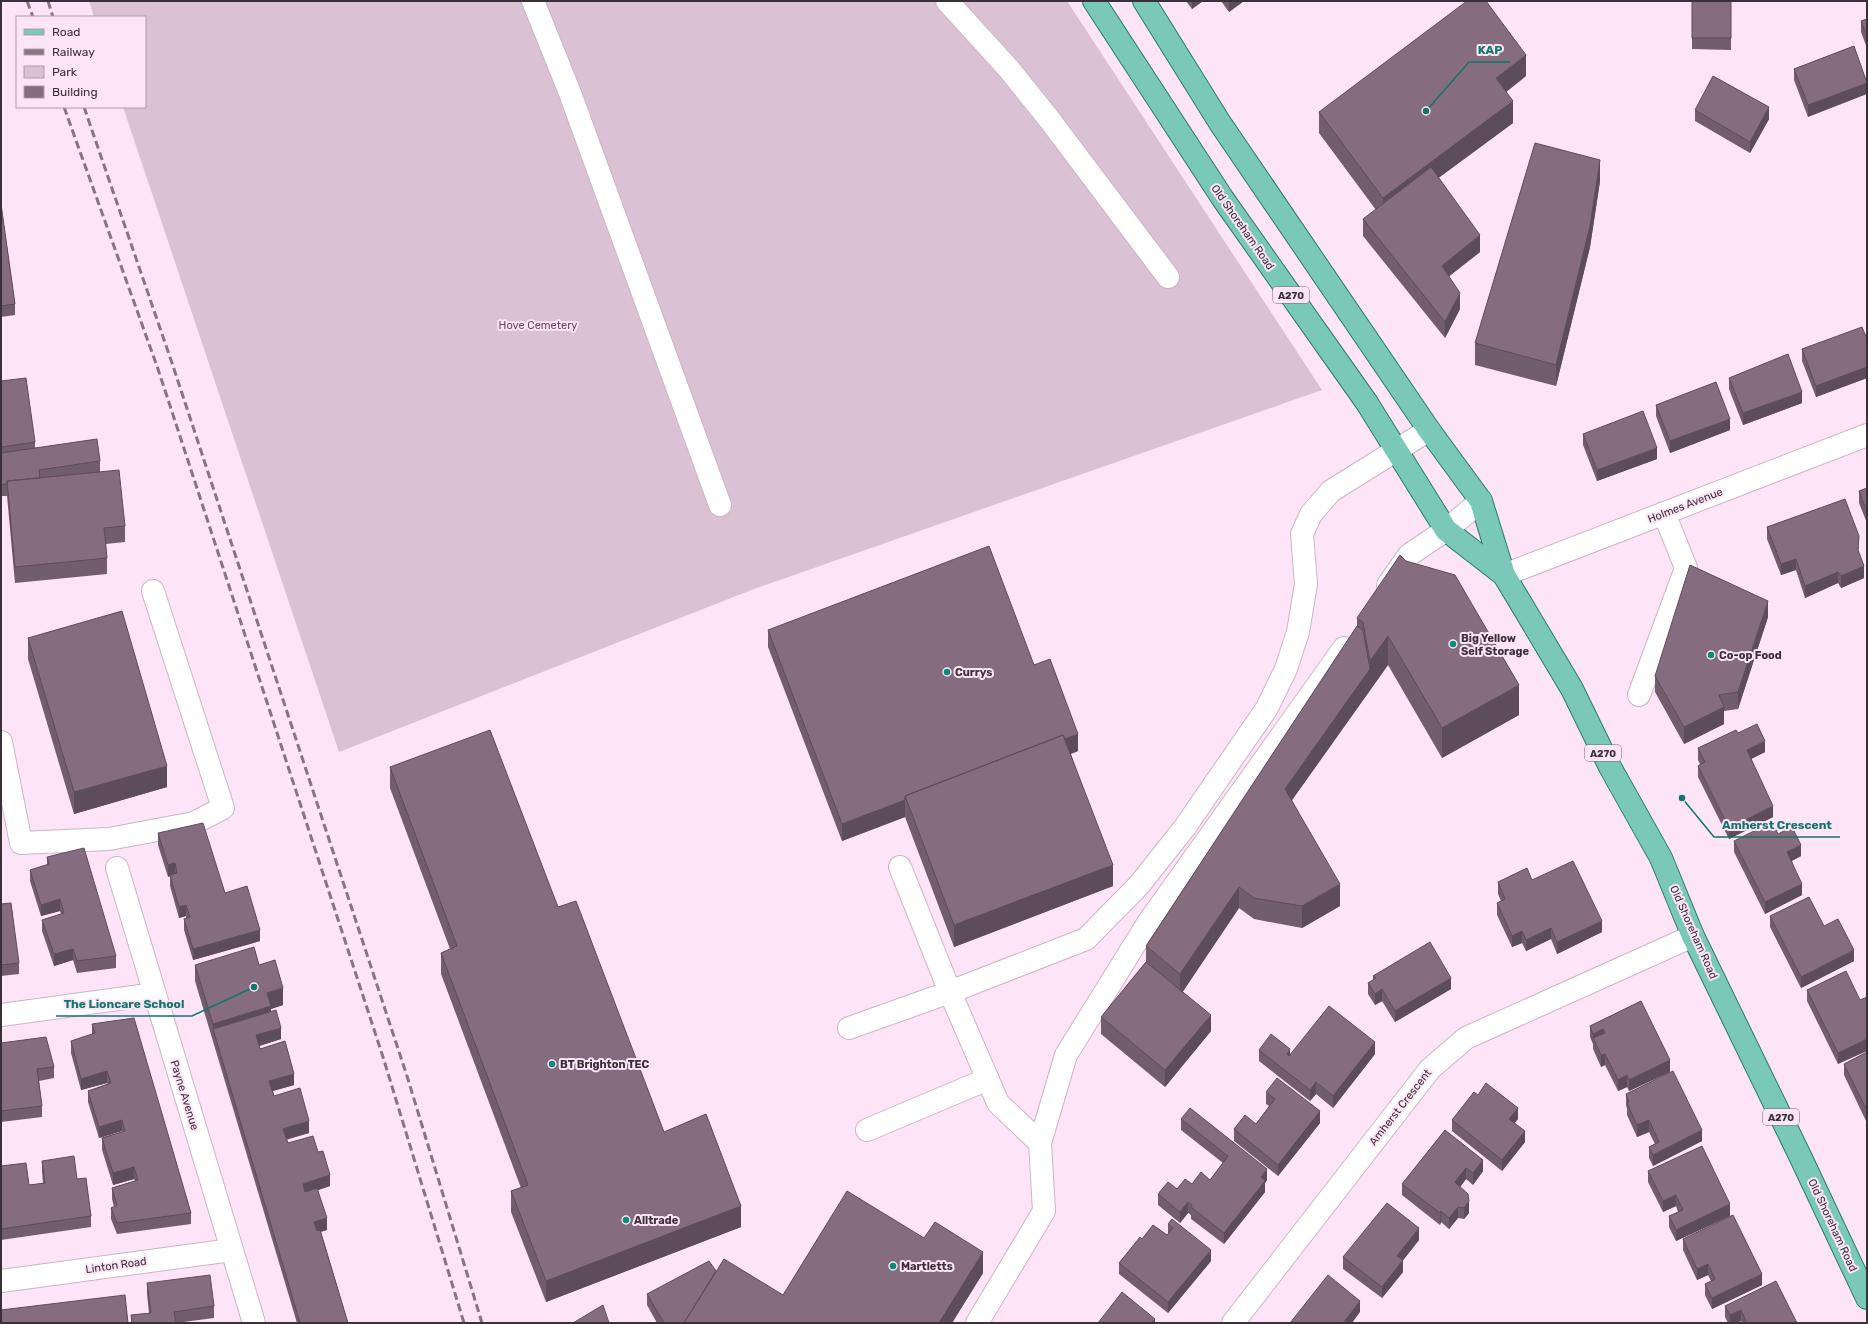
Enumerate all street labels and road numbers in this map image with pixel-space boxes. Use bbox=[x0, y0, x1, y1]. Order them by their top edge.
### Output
street label: Old Shoreham Road bbox=[1208, 182, 1277, 272]
road number: A270 bbox=[1273, 287, 1309, 303]
street label: Holmes Avenue bbox=[1646, 485, 1725, 526]
road number: A270 bbox=[1585, 745, 1621, 761]
street label: Old Shoreham Road bbox=[1667, 884, 1720, 981]
street label: Payne Avenue bbox=[168, 1058, 201, 1132]
street label: Amherst Crescent bbox=[1367, 1066, 1435, 1148]
road number: A270 bbox=[1763, 1109, 1799, 1125]
street label: Old Shoreham Road bbox=[1805, 1177, 1860, 1274]
street label: Linton Road bbox=[85, 1255, 147, 1276]

